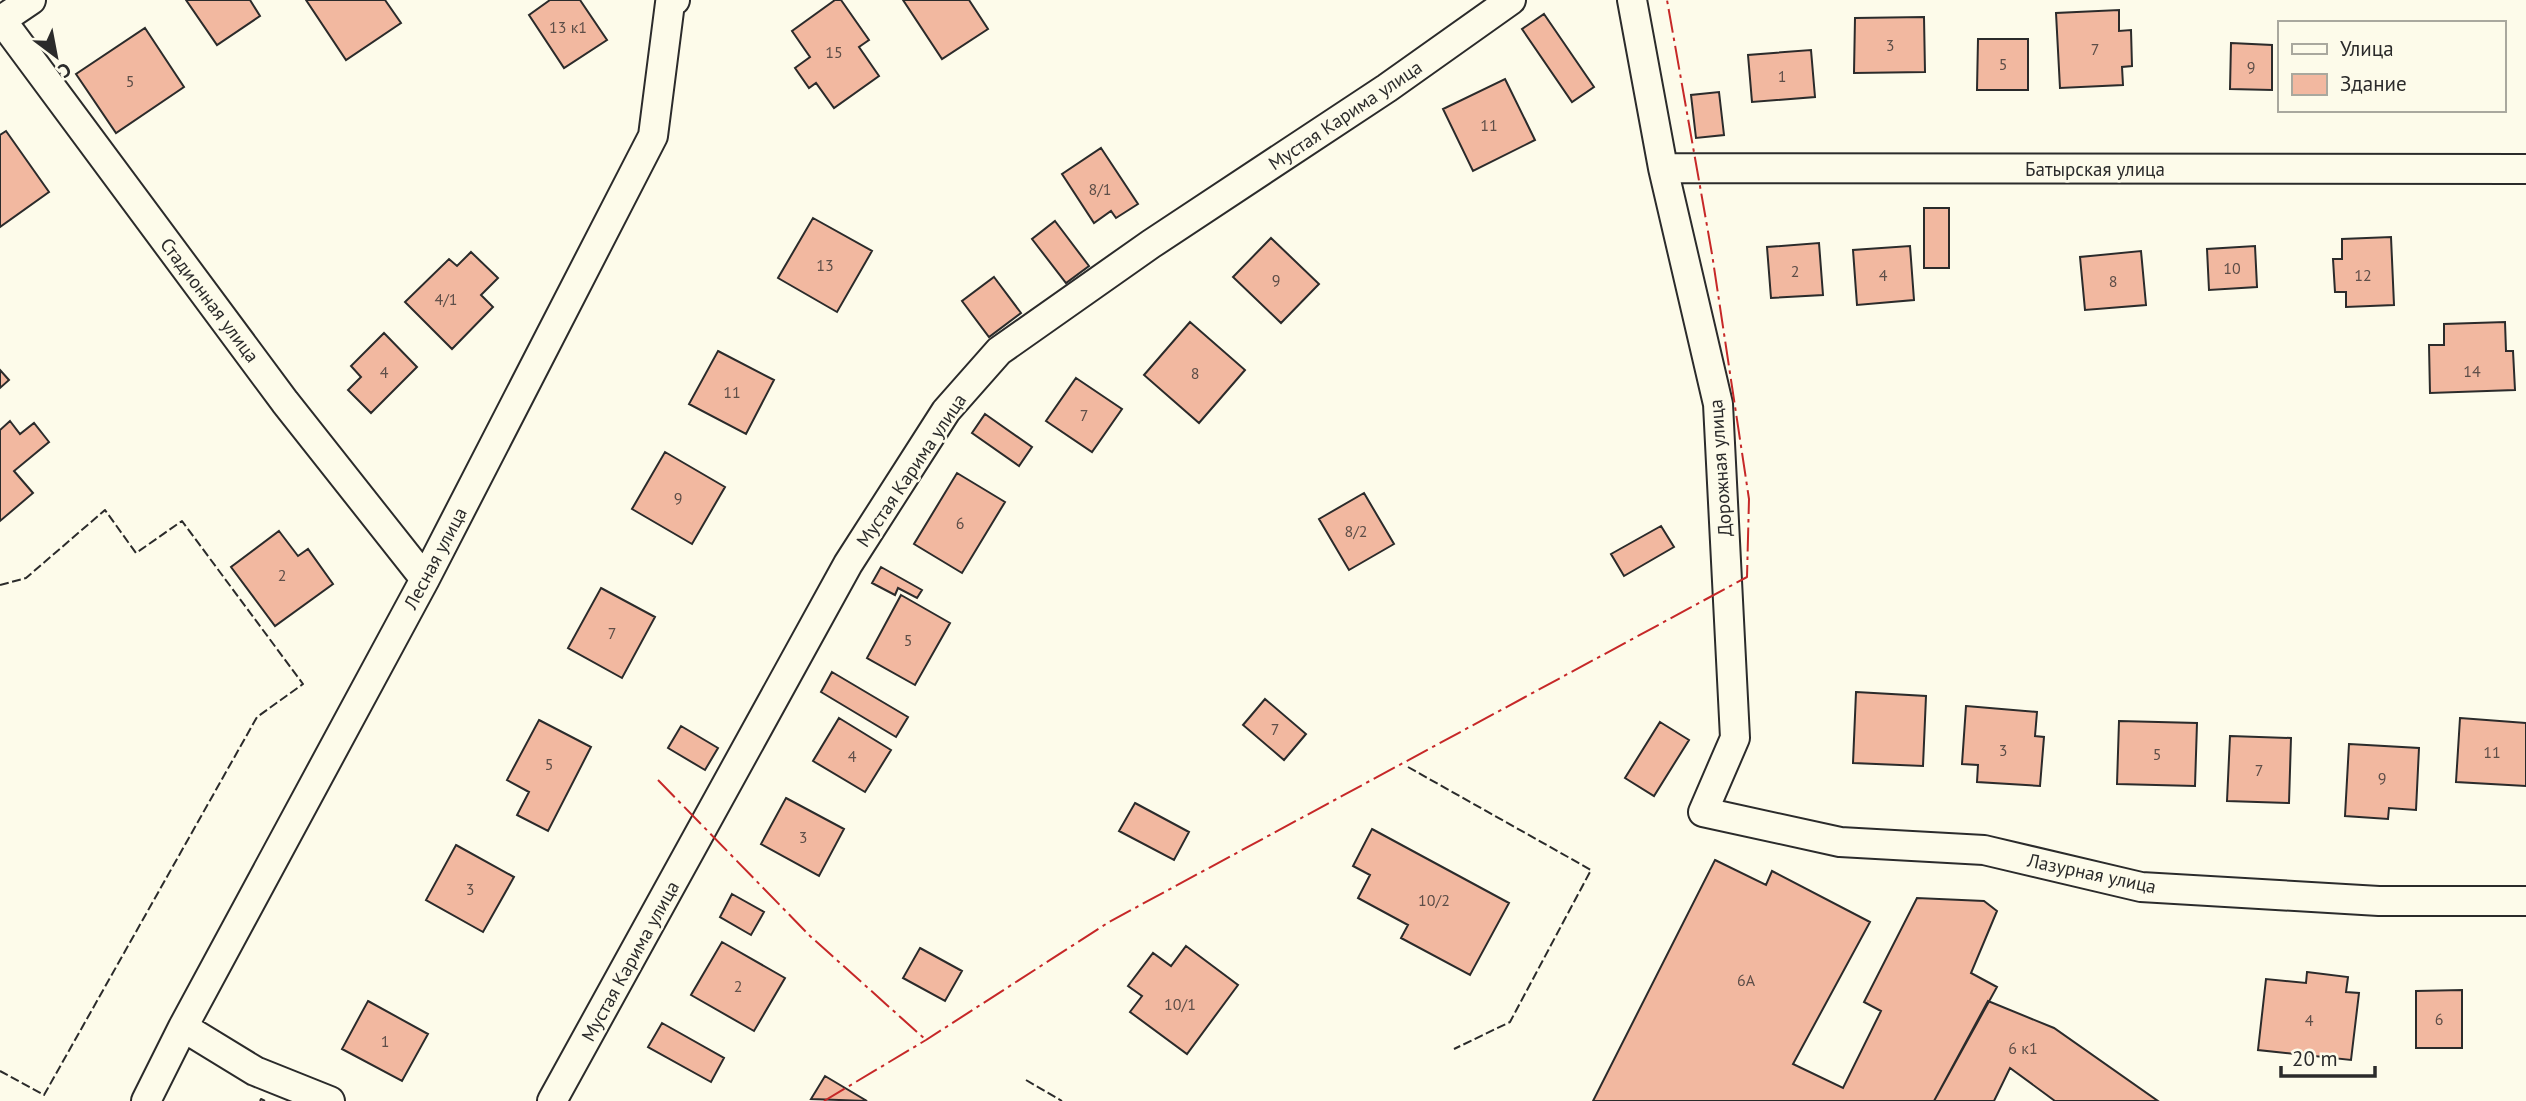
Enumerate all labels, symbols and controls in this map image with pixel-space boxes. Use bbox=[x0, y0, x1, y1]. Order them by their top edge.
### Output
house number: 13 к1 bbox=[549, 17, 587, 37]
north arrow bbox=[21, 21, 91, 91]
legend bbox=[2278, 21, 2505, 112]
house number: 3 bbox=[1886, 35, 1894, 55]
text: Улица bbox=[2340, 35, 2394, 62]
house number: 7 bbox=[2091, 39, 2099, 59]
house number: 15 bbox=[825, 42, 843, 62]
house number: 5 bbox=[1999, 54, 2007, 74]
street label: Мустая Карима улица bbox=[1264, 55, 1426, 175]
text: С bbox=[54, 57, 76, 84]
house number: 9 bbox=[2247, 57, 2255, 77]
house number: 1 bbox=[1778, 66, 1786, 86]
text: Здание bbox=[2340, 70, 2407, 97]
house number: 5 bbox=[126, 71, 134, 91]
house number: 11 bbox=[1480, 115, 1498, 135]
street label: Батырская улица bbox=[2025, 157, 2165, 181]
house number: 8/1 bbox=[1088, 179, 1112, 199]
street label: Стадионная улица bbox=[155, 233, 265, 367]
house number: 13 bbox=[816, 255, 834, 275]
house number: 10 bbox=[2223, 258, 2241, 278]
house number: 2 bbox=[1791, 261, 1799, 281]
house number: 4 bbox=[1879, 265, 1888, 285]
house number: 12 bbox=[2354, 265, 2372, 285]
house number: 9 bbox=[1272, 270, 1280, 290]
house number: 8 bbox=[2109, 271, 2117, 291]
house number: 4/1 bbox=[434, 289, 458, 309]
house number: 14 bbox=[2463, 361, 2481, 381]
house number: 4 bbox=[380, 362, 389, 382]
house number: 8 bbox=[1191, 363, 1199, 383]
house number: 11 bbox=[723, 382, 741, 402]
street label: Мустая Карима улица bbox=[851, 389, 971, 551]
street label: Дорожная улица bbox=[1703, 399, 1737, 537]
house number: 7 bbox=[1080, 405, 1088, 425]
house number: 9 bbox=[674, 488, 682, 508]
street label: Лесная улица bbox=[398, 503, 472, 614]
house number: 6 bbox=[956, 513, 964, 533]
house number: 8/2 bbox=[1344, 521, 1368, 541]
house number: 2 bbox=[278, 565, 286, 585]
house number: 7 bbox=[608, 623, 616, 643]
house number: 5 bbox=[904, 630, 912, 650]
house number: 7 bbox=[1271, 719, 1279, 739]
house number: 3 bbox=[1999, 740, 2007, 760]
house number: 11 bbox=[2483, 742, 2501, 762]
house number: 5 bbox=[2153, 744, 2161, 764]
house number: 4 bbox=[848, 746, 857, 766]
house number: 5 bbox=[545, 754, 553, 774]
house number: 7 bbox=[2255, 760, 2263, 780]
house number: 9 bbox=[2378, 768, 2386, 788]
house number: 3 bbox=[799, 827, 807, 847]
street label: Лазурная улица bbox=[2024, 847, 2159, 898]
street label: Мустая Карима улица bbox=[576, 877, 684, 1045]
house number: 3 bbox=[466, 879, 474, 899]
house number: 10/2 bbox=[1418, 890, 1450, 910]
house number: 6А bbox=[1737, 970, 1756, 990]
house number: 2 bbox=[734, 976, 742, 996]
house number: 10/1 bbox=[1164, 994, 1196, 1014]
house number: 6 bbox=[2435, 1009, 2443, 1029]
house number: 4 bbox=[2305, 1010, 2314, 1030]
house number: 1 bbox=[381, 1031, 389, 1051]
scale bar bbox=[2281, 1034, 2376, 1078]
house number: 6 к1 bbox=[2008, 1038, 2038, 1058]
text: 20 m bbox=[2292, 1045, 2338, 1072]

